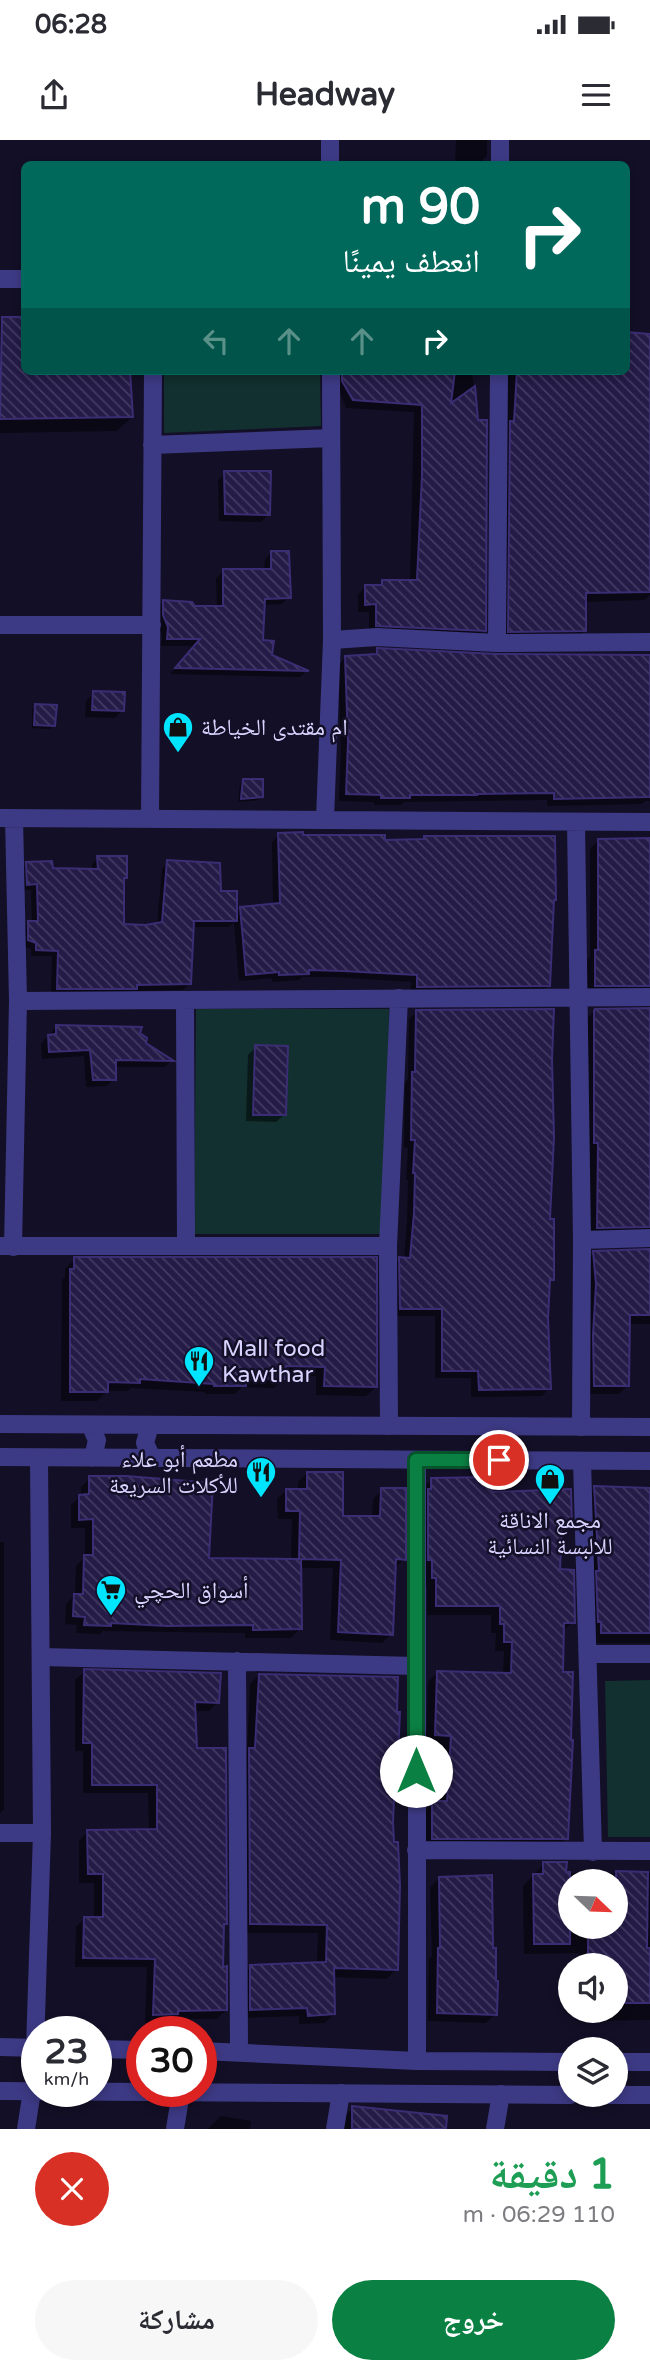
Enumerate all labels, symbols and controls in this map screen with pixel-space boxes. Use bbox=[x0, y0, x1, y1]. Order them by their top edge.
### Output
text: 06:28 bbox=[35, 9, 107, 40]
icon: share bbox=[35, 76, 73, 114]
text: Headway bbox=[255, 76, 395, 114]
icon: menu bbox=[577, 76, 615, 114]
text: 90 m bbox=[361, 178, 480, 237]
icon: right bbox=[504, 189, 595, 280]
text: انعطف يمينًا bbox=[343, 243, 480, 281]
icon: left bbox=[197, 322, 235, 360]
icon: ahead bbox=[270, 322, 308, 360]
icon: ahead bbox=[343, 322, 381, 360]
icon: right bbox=[416, 322, 454, 360]
shop icon: ام مقتدى الخياطة bbox=[161, 710, 195, 754]
place label: ام مقتدى الخياطة bbox=[201, 714, 348, 743]
place label: Mall food Kawthar bbox=[222, 1335, 325, 1389]
restaurant icon: Mall food Kawthar bbox=[182, 1344, 216, 1388]
pin bbox=[469, 1430, 529, 1490]
icon: arrive bbox=[480, 1441, 518, 1479]
place label: مطعم أبو علاء للأكلات السريعة bbox=[109, 1445, 238, 1500]
restaurant icon: مطعم أبو علاء للأكلات السريعة bbox=[244, 1455, 278, 1499]
shop icon: مجمع الاناقة للالبسة النسائية bbox=[533, 1462, 567, 1506]
place label: مجمع الاناقة للالبسة النسائية bbox=[487, 1507, 613, 1561]
supermarket icon: أسواق الحچي bbox=[94, 1573, 128, 1617]
place label: أسواق الحچي bbox=[134, 1576, 249, 1609]
position arrow bbox=[379, 1734, 453, 1808]
north arrow bbox=[558, 1869, 628, 1939]
map controls bbox=[558, 1869, 628, 2107]
button: sound bbox=[558, 1953, 628, 2023]
speed limit sign: 30 bbox=[126, 2016, 217, 2107]
text: 23 bbox=[45, 2031, 88, 2073]
button: layers bbox=[558, 2037, 628, 2107]
text: km/h bbox=[44, 2068, 89, 2090]
text: 1 دقيقة bbox=[489, 2149, 615, 2200]
button: close bbox=[35, 2152, 109, 2226]
text: 110 m · 06:29 bbox=[463, 2201, 615, 2229]
button: مشاركة bbox=[35, 2280, 318, 2360]
button: خروج bbox=[332, 2280, 615, 2360]

